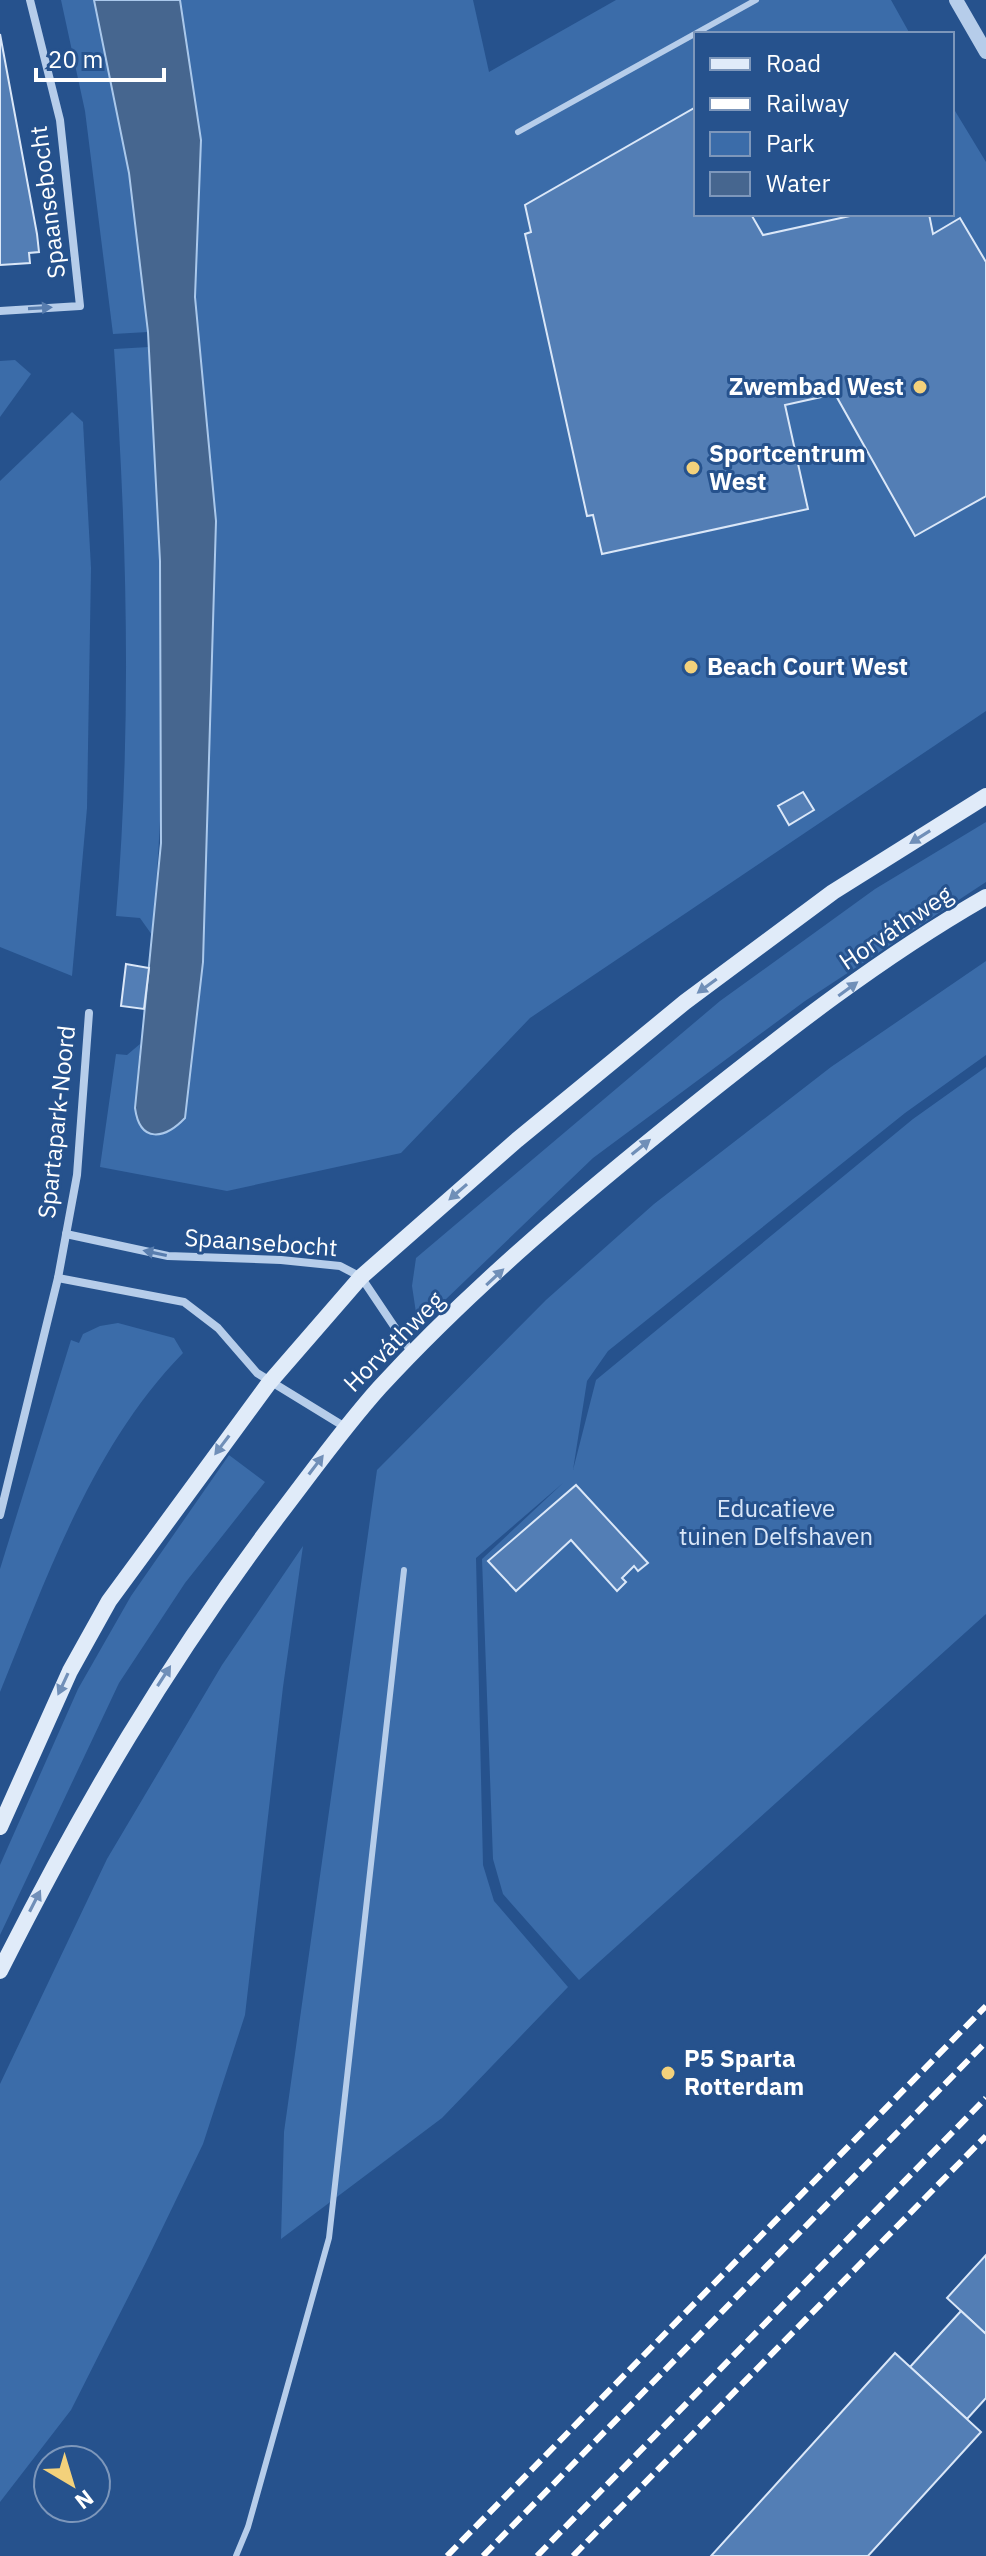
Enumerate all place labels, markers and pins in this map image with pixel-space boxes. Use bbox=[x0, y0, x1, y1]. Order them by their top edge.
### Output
place label: Zwembad West bbox=[729, 370, 904, 402]
marker: Zwembad West bbox=[911, 378, 929, 396]
place label: Sportcentrum West bbox=[709, 437, 866, 497]
marker: Sportcentrum West bbox=[684, 459, 702, 477]
place label: Beach Court West bbox=[707, 650, 908, 682]
marker: Beach Court West bbox=[682, 658, 700, 676]
place label: P5 Sparta Rotterdam bbox=[684, 2042, 804, 2102]
marker: P5 Sparta Rotterdam bbox=[659, 2064, 677, 2082]

